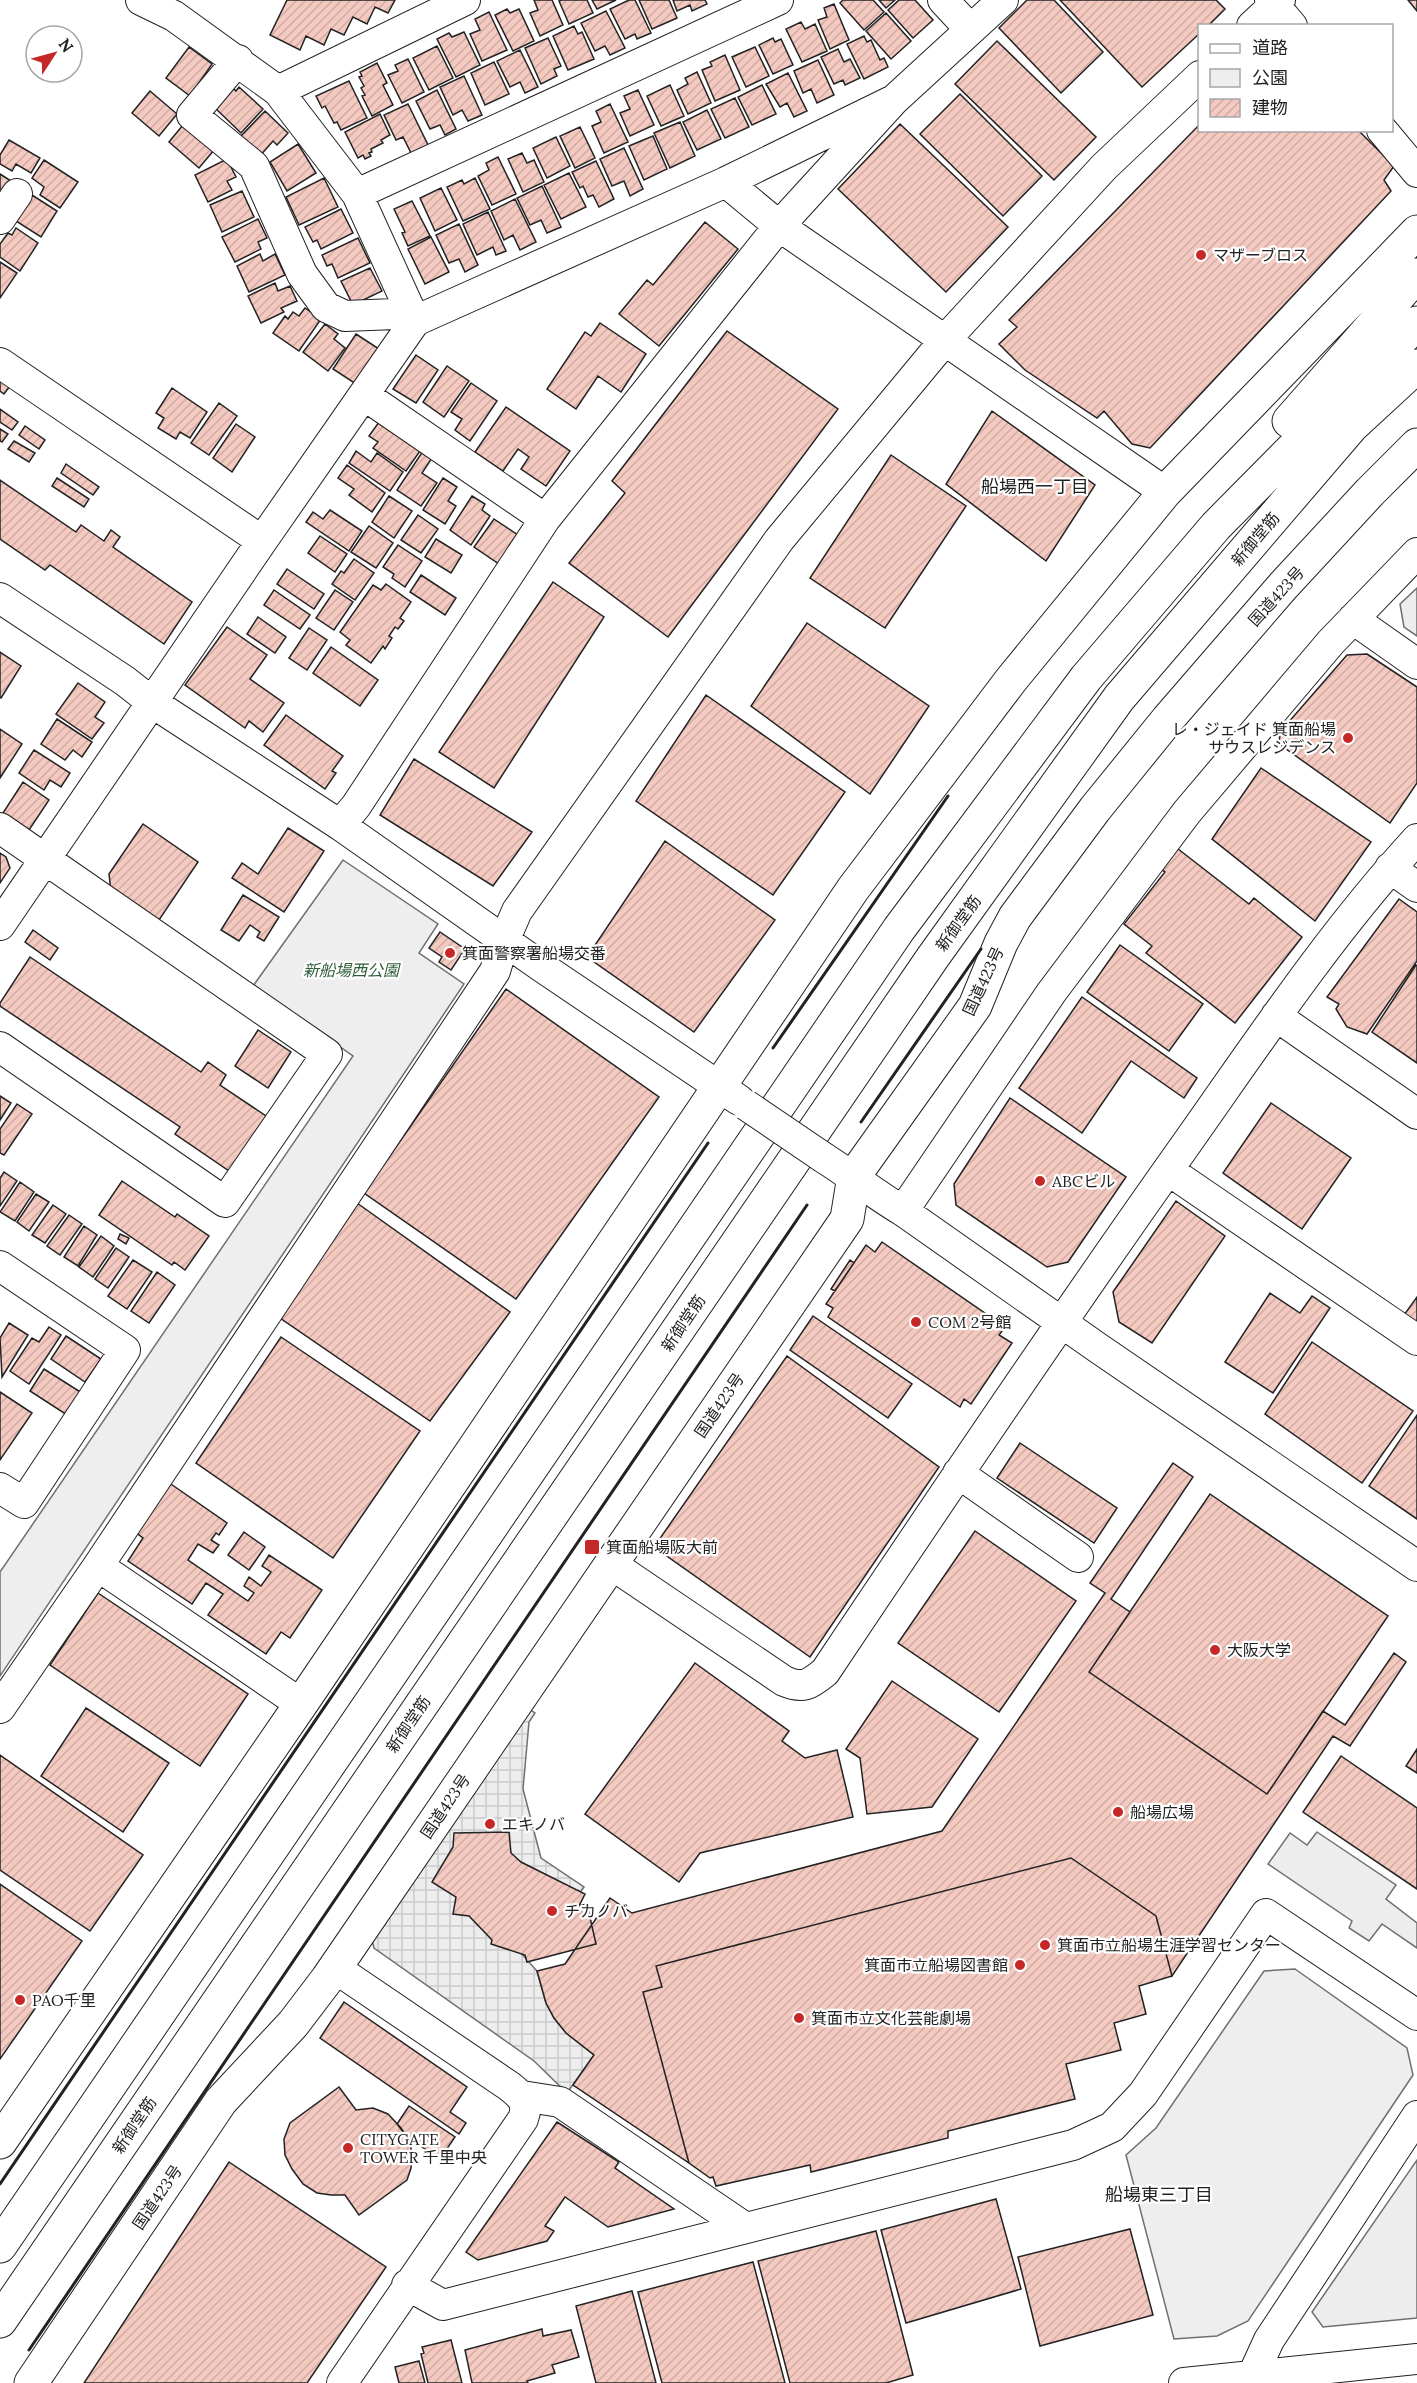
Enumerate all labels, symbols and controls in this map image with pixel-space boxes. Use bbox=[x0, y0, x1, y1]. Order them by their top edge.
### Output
north arrow bbox=[24, 24, 84, 84]
legend bbox=[1198, 24, 1393, 132]
text: N bbox=[54, 34, 78, 56]
text: 道路 bbox=[1252, 36, 1288, 59]
text: 公園 bbox=[1252, 66, 1288, 89]
text: 建物 bbox=[1252, 96, 1288, 119]
place label: マザーブロス bbox=[1213, 245, 1308, 265]
marker: マザーブロス bbox=[1194, 248, 1208, 262]
district label: 船場西一丁目 bbox=[981, 475, 1089, 498]
street label: 新御堂筋 bbox=[1227, 508, 1283, 570]
street label: 国道423号 bbox=[1244, 562, 1308, 630]
place label: レ・ジェイド 箕面船場 サウスレジデンス bbox=[1172, 719, 1336, 757]
marker: レ・ジェイド 箕面船場 サウスレジデンス bbox=[1341, 731, 1355, 745]
street label: 新御堂筋 bbox=[931, 891, 985, 955]
place label: 箕面警察署船場交番 bbox=[462, 943, 606, 963]
street label: 国道423号 bbox=[958, 943, 1008, 1019]
marker: 箕面警察署船場交番 bbox=[443, 946, 457, 960]
park label: 新船場西公園 bbox=[303, 960, 401, 980]
place label: ABCビル bbox=[1051, 1171, 1115, 1191]
marker: ABCビル bbox=[1033, 1174, 1047, 1188]
street label: 新御堂筋 bbox=[657, 1291, 709, 1355]
place label: COM 2号館 bbox=[928, 1312, 1011, 1332]
marker: COM 2号館 bbox=[909, 1315, 923, 1329]
street label: 国道423号 bbox=[690, 1369, 748, 1441]
place label: 箕面船場阪大前 bbox=[606, 1537, 718, 1557]
marker: 箕面船場阪大前 bbox=[583, 1538, 601, 1556]
place label: 大阪大学 bbox=[1227, 1640, 1291, 1660]
marker: 大阪大学 bbox=[1208, 1643, 1222, 1657]
street label: 新御堂筋 bbox=[382, 1692, 434, 1756]
street label: 国道423号 bbox=[416, 1770, 474, 1842]
place label: 船場広場 bbox=[1130, 1802, 1194, 1822]
marker: 船場広場 bbox=[1111, 1805, 1125, 1819]
place label: エキノバ bbox=[502, 1814, 565, 1834]
marker: エキノバ bbox=[483, 1817, 497, 1831]
place label: チカノバ bbox=[564, 1901, 628, 1921]
marker: チカノバ bbox=[545, 1904, 559, 1918]
place label: 箕面市立船場生涯学習センター bbox=[1057, 1935, 1281, 1955]
marker: 箕面市立船場生涯学習センター bbox=[1038, 1938, 1052, 1952]
place label: 箕面市立船場図書館 bbox=[864, 1955, 1008, 1975]
marker: 箕面市立船場図書館 bbox=[1013, 1958, 1027, 1972]
place label: PAO千里 bbox=[32, 1990, 96, 2010]
marker: PAO千里 bbox=[13, 1993, 27, 2007]
place label: 箕面市立文化芸能劇場 bbox=[811, 2008, 971, 2028]
marker: 箕面市立文化芸能劇場 bbox=[792, 2011, 806, 2025]
street label: 新御堂筋 bbox=[108, 2093, 160, 2157]
place label: CITYGATE TOWER 千里中央 bbox=[360, 2129, 487, 2167]
marker: CITYGATE TOWER 千里中央 bbox=[341, 2141, 355, 2155]
street label: 国道423号 bbox=[128, 2161, 186, 2233]
district label: 船場東三丁目 bbox=[1105, 2183, 1213, 2206]

